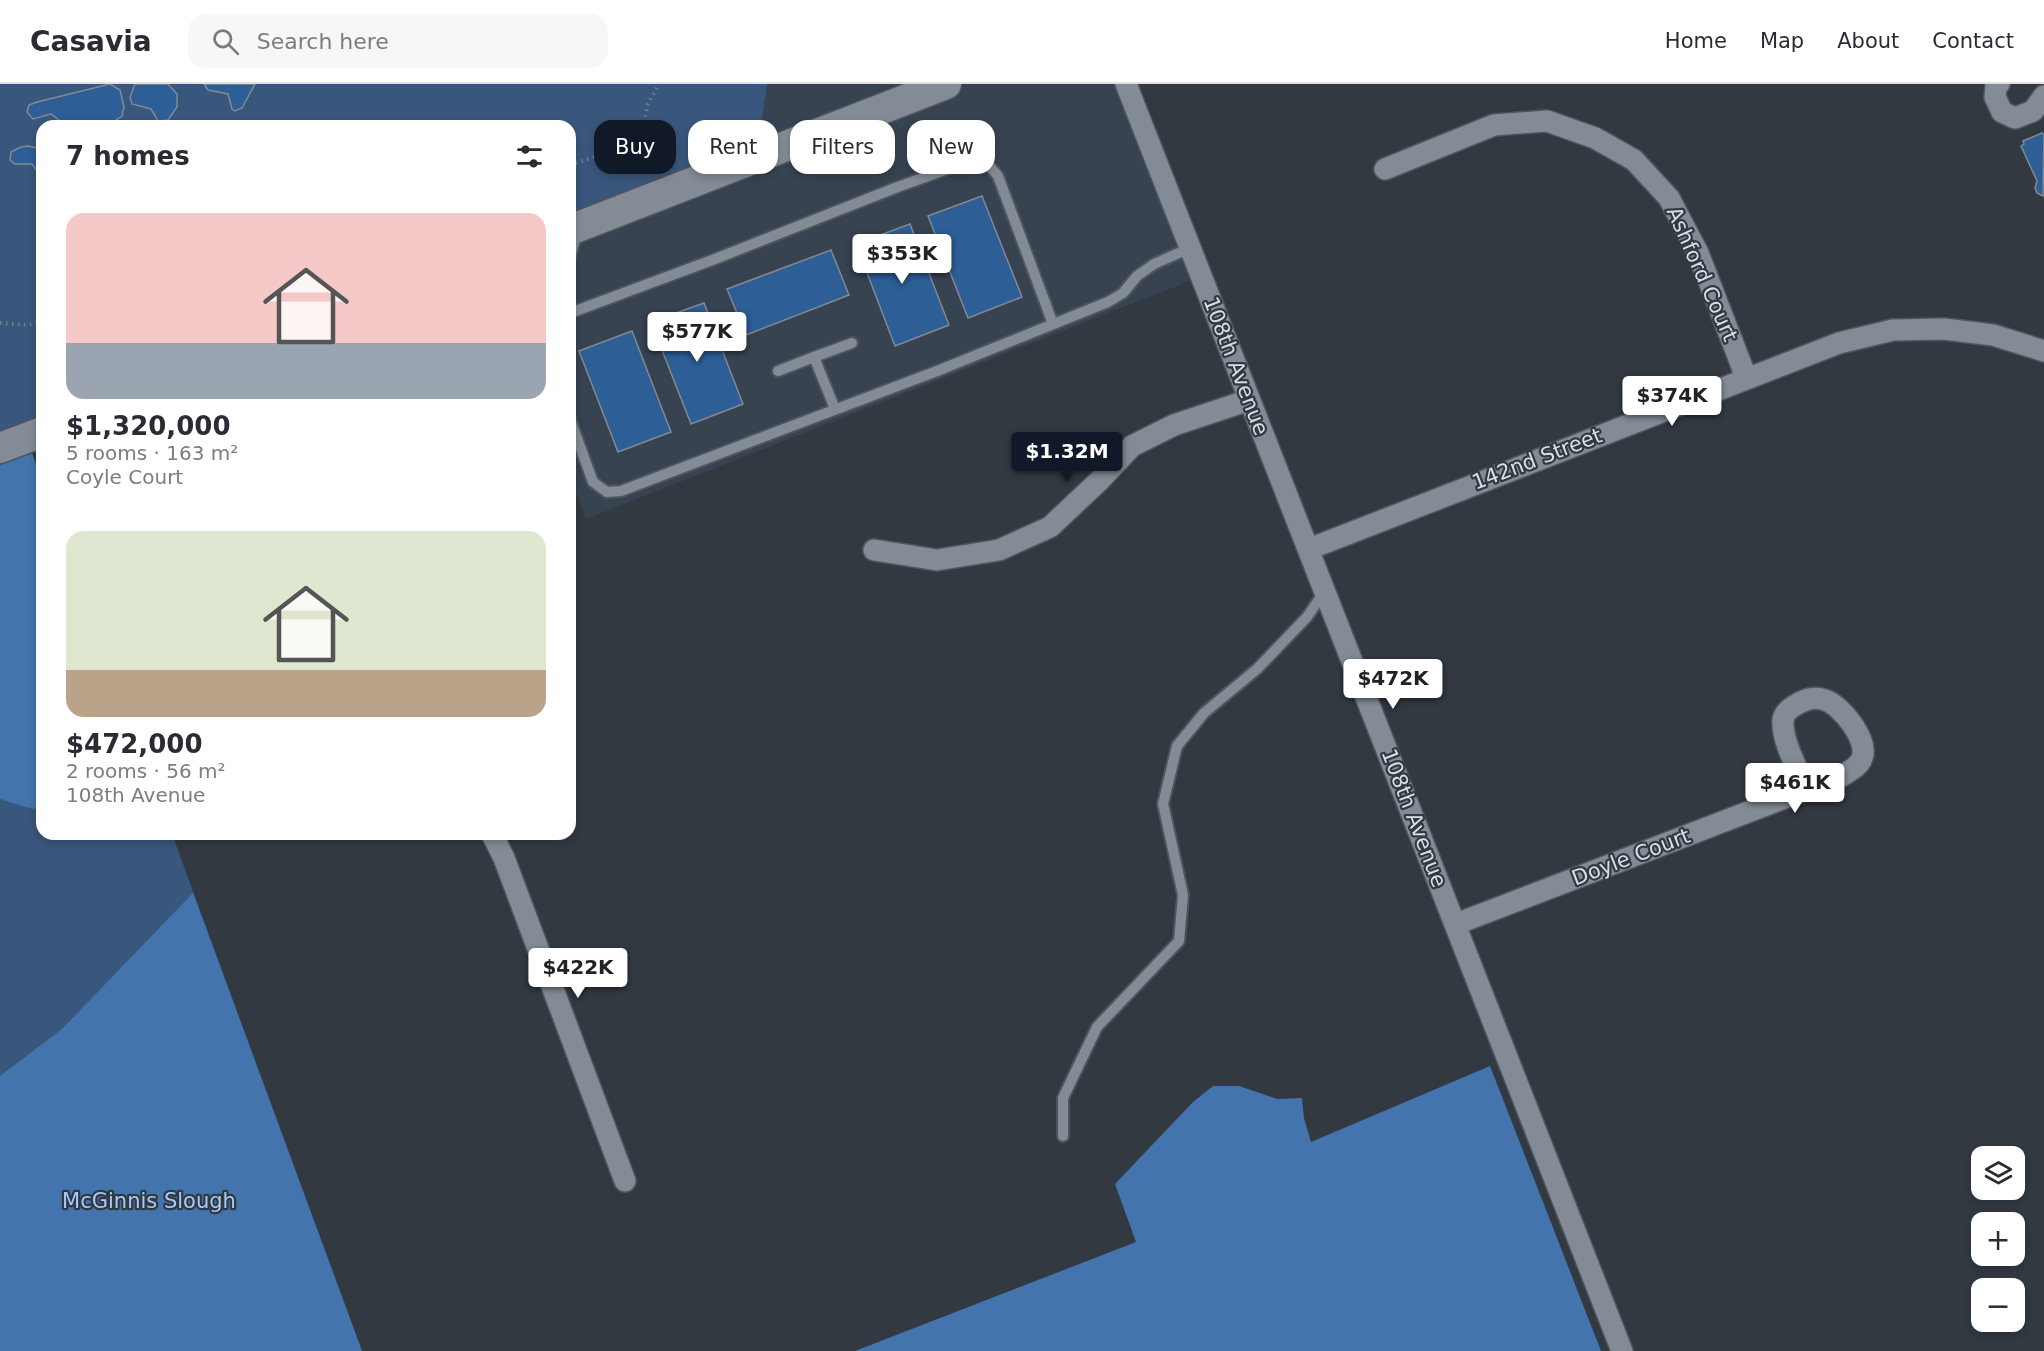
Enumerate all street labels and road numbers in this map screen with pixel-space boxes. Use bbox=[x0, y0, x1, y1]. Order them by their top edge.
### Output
street label: Ashford Court bbox=[1662, 203, 1742, 345]
street label: 108th Avenue bbox=[1199, 293, 1273, 439]
street label: 142nd Street bbox=[1469, 423, 1605, 495]
street label: 108th Avenue bbox=[1377, 745, 1451, 891]
street label: Doyle Court bbox=[1569, 823, 1693, 891]

